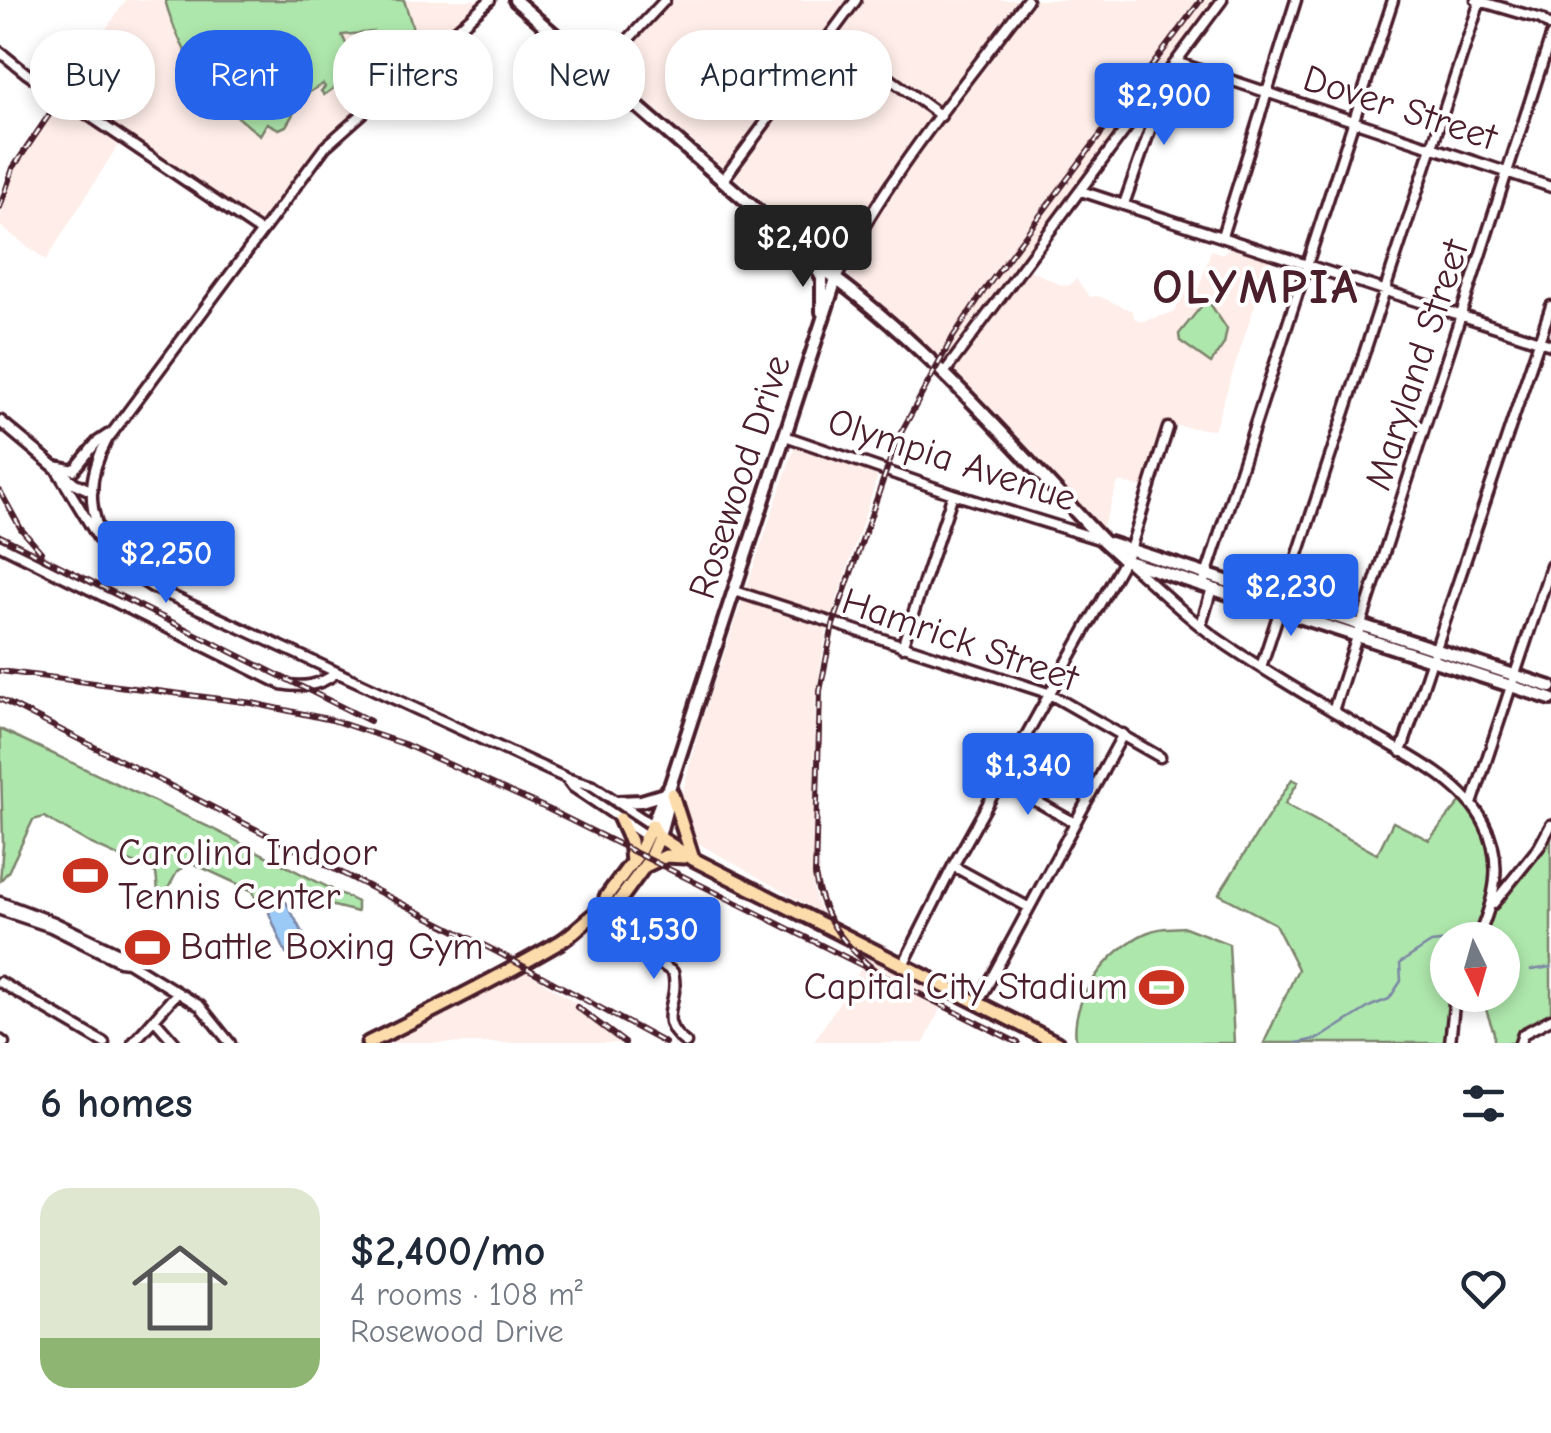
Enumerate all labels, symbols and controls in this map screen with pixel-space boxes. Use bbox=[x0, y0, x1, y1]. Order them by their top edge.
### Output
chip: Buy bbox=[30, 30, 155, 120]
chip: Rent bbox=[175, 30, 313, 120]
chip: Filters bbox=[333, 30, 493, 120]
chip: New bbox=[513, 30, 645, 120]
chip: Apartment bbox=[665, 30, 892, 120]
street label: Dover Street bbox=[1298, 56, 1503, 160]
pin: $2,900 bbox=[1083, 63, 1245, 148]
text: $2,900 bbox=[1117, 77, 1211, 114]
pin: $2,400 bbox=[722, 205, 884, 290]
text: $2,400 bbox=[757, 219, 849, 256]
street label: Maryland Street bbox=[1356, 233, 1479, 496]
district label: OLYMPIA bbox=[1152, 260, 1360, 315]
street label: Rosewood Drive bbox=[680, 350, 800, 604]
street label: Olympia Avenue bbox=[823, 399, 1081, 521]
pin: $2,250 bbox=[85, 521, 247, 606]
text: $2,250 bbox=[120, 535, 212, 572]
pin: $2,230 bbox=[1210, 554, 1372, 639]
text: $2,230 bbox=[1245, 568, 1337, 605]
street label: Hamrick Street bbox=[836, 579, 1085, 701]
pin: $1,340 bbox=[947, 733, 1109, 818]
text: $1,340 bbox=[984, 747, 1072, 784]
place label: Carolina Indoor Tennis Center bbox=[118, 831, 377, 919]
sports icon: Carolina Indoor Tennis Center bbox=[61, 851, 109, 899]
pin: $1,530 bbox=[573, 897, 735, 982]
text: $1,530 bbox=[609, 911, 699, 948]
north arrow bbox=[1430, 922, 1520, 1012]
map controls bbox=[1430, 922, 1520, 1012]
sports icon: Battle Boxing Gym bbox=[123, 923, 171, 971]
place label: Battle Boxing Gym bbox=[180, 925, 484, 969]
sports icon: Capital City Stadium bbox=[1137, 963, 1185, 1011]
place label: Capital City Stadium bbox=[803, 965, 1128, 1009]
icon: filters bbox=[1456, 1076, 1511, 1131]
text: 6 homes bbox=[40, 1079, 193, 1128]
text: $2,400/mo bbox=[350, 1227, 546, 1276]
icon: home bbox=[120, 1228, 240, 1348]
icon: heart bbox=[1456, 1261, 1511, 1316]
text: 4 rooms · 108 m² bbox=[350, 1276, 583, 1313]
text: Rosewood Drive bbox=[350, 1313, 564, 1350]

